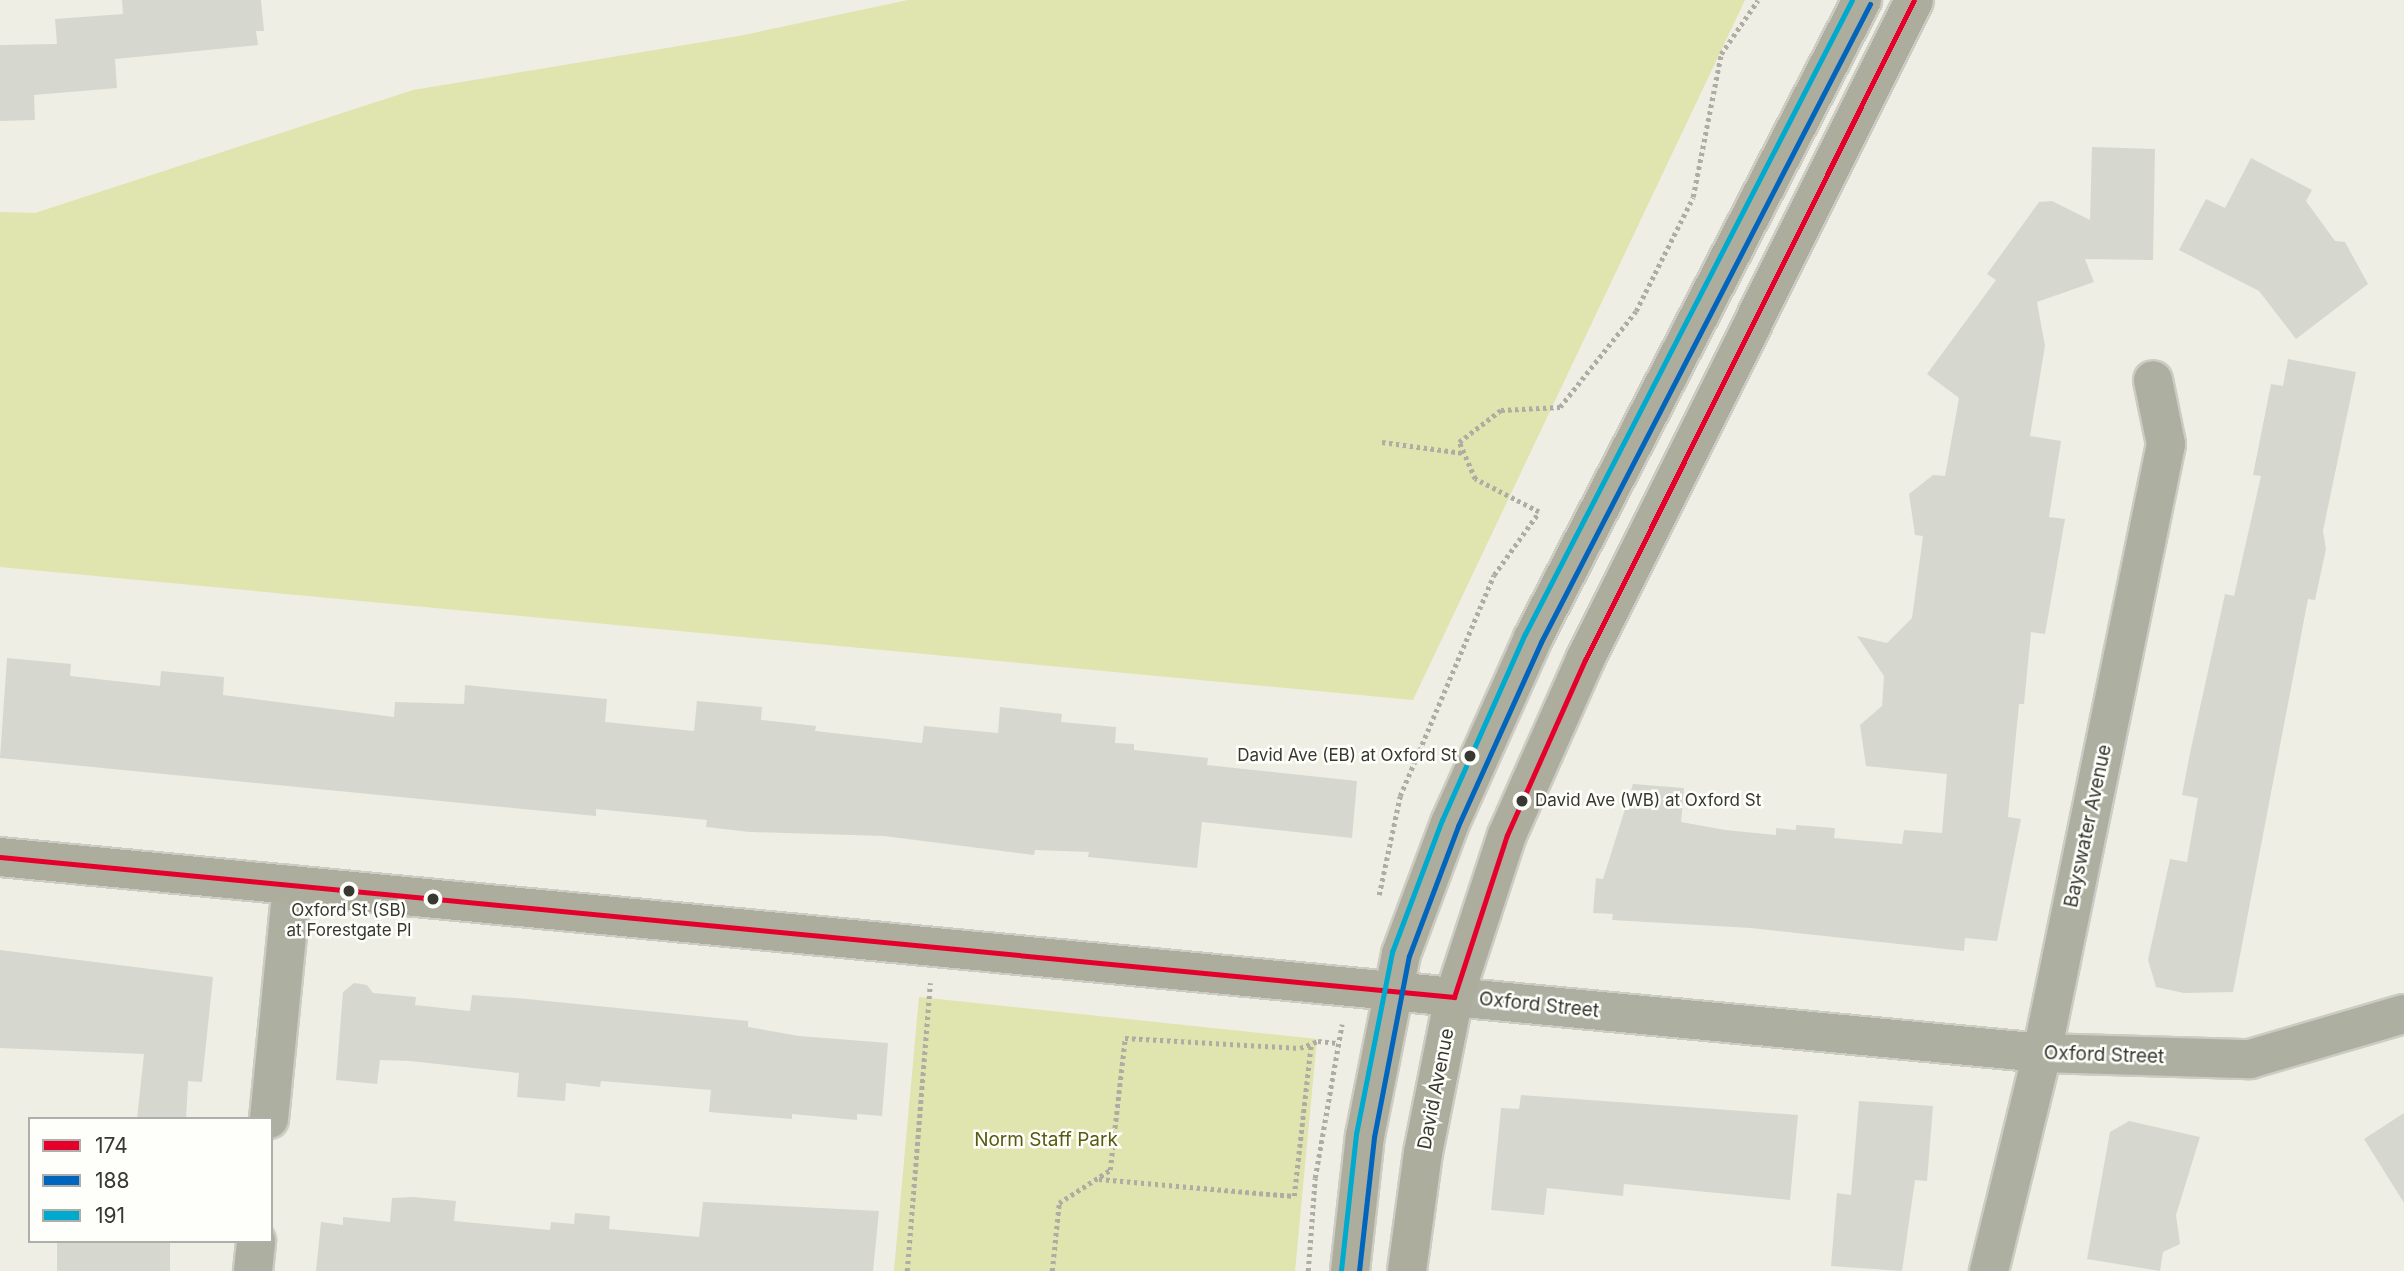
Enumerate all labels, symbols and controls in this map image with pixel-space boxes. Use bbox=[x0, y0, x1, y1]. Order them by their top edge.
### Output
street label: Bayswater Avenue bbox=[2060, 742, 2116, 910]
place label: David Ave (EB) at Oxford St bbox=[1237, 746, 1457, 766]
marker: David Ave (EB) at Oxford St bbox=[1463, 749, 1477, 763]
place label: David Ave (WB) at Oxford St bbox=[1535, 791, 1761, 811]
marker: David Ave (WB) at Oxford St bbox=[1515, 794, 1529, 808]
marker: Oxford St (SB) at Forestgate Pl bbox=[342, 884, 356, 898]
unlabelled marker bbox=[426, 892, 440, 906]
place label: Oxford St (SB) at Forestgate Pl bbox=[287, 901, 411, 941]
street label: Oxford Street bbox=[1478, 987, 1600, 1023]
street label: David Avenue bbox=[1413, 1026, 1459, 1152]
street label: Oxford Street bbox=[2043, 1042, 2165, 1068]
legend bbox=[28, 1117, 273, 1243]
park label: Norm Staff Park bbox=[974, 1129, 1118, 1151]
text: 174 bbox=[95, 1133, 128, 1158]
text: 188 bbox=[95, 1168, 130, 1193]
text: 191 bbox=[95, 1203, 125, 1228]

